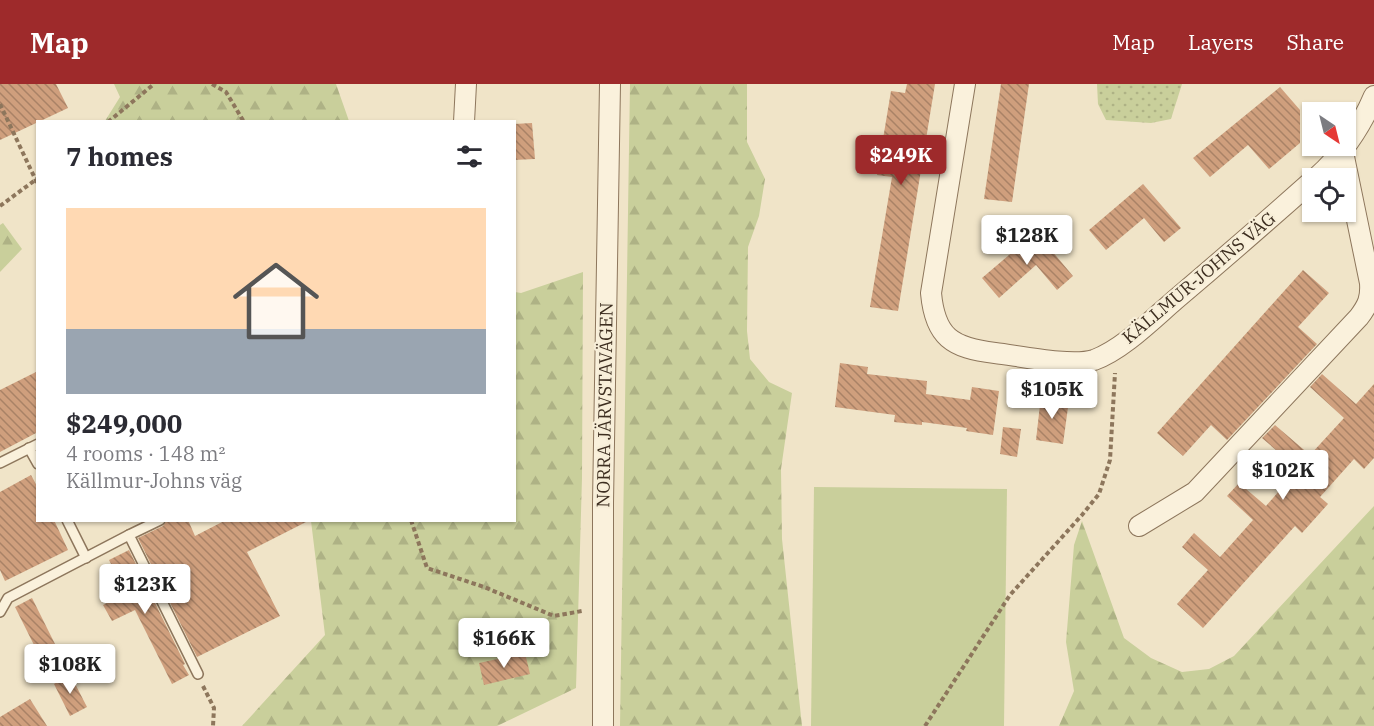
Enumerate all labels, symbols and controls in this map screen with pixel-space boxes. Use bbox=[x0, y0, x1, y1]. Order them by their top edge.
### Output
text: Map bbox=[30, 24, 89, 61]
text: Map bbox=[1112, 28, 1155, 56]
text: Layers bbox=[1188, 28, 1254, 56]
text: Share bbox=[1287, 28, 1344, 56]
north arrow bbox=[1302, 102, 1356, 156]
map controls bbox=[1302, 102, 1356, 222]
pin: $249K bbox=[859, 135, 943, 186]
text: 7 homes bbox=[66, 139, 173, 173]
icon: filters bbox=[453, 140, 486, 173]
text: $249K bbox=[869, 141, 933, 168]
button: locate bbox=[1302, 168, 1356, 222]
street label: KÄLLMUR-JOHNS VÄG bbox=[1117, 207, 1280, 349]
pin: $128K bbox=[985, 215, 1069, 266]
text: $128K bbox=[995, 221, 1059, 248]
icon: home bbox=[222, 247, 330, 355]
street label: NORRA JÄRVSTAVÄGEN bbox=[591, 302, 618, 508]
pin: $105K bbox=[1010, 369, 1094, 420]
text: $105K bbox=[1020, 375, 1084, 402]
text: $249,000 bbox=[66, 406, 182, 440]
text: 4 rooms · 148 m² bbox=[66, 440, 225, 467]
pin: $102K bbox=[1241, 450, 1325, 501]
text: $102K bbox=[1251, 456, 1315, 483]
text: Källmur-Johns väg bbox=[66, 467, 242, 494]
pin: $123K bbox=[103, 564, 187, 615]
text: $123K bbox=[113, 570, 177, 597]
pin: $166K bbox=[462, 618, 546, 669]
text: $166K bbox=[472, 624, 536, 651]
pin: $108K bbox=[28, 644, 112, 695]
text: $108K bbox=[38, 650, 102, 677]

